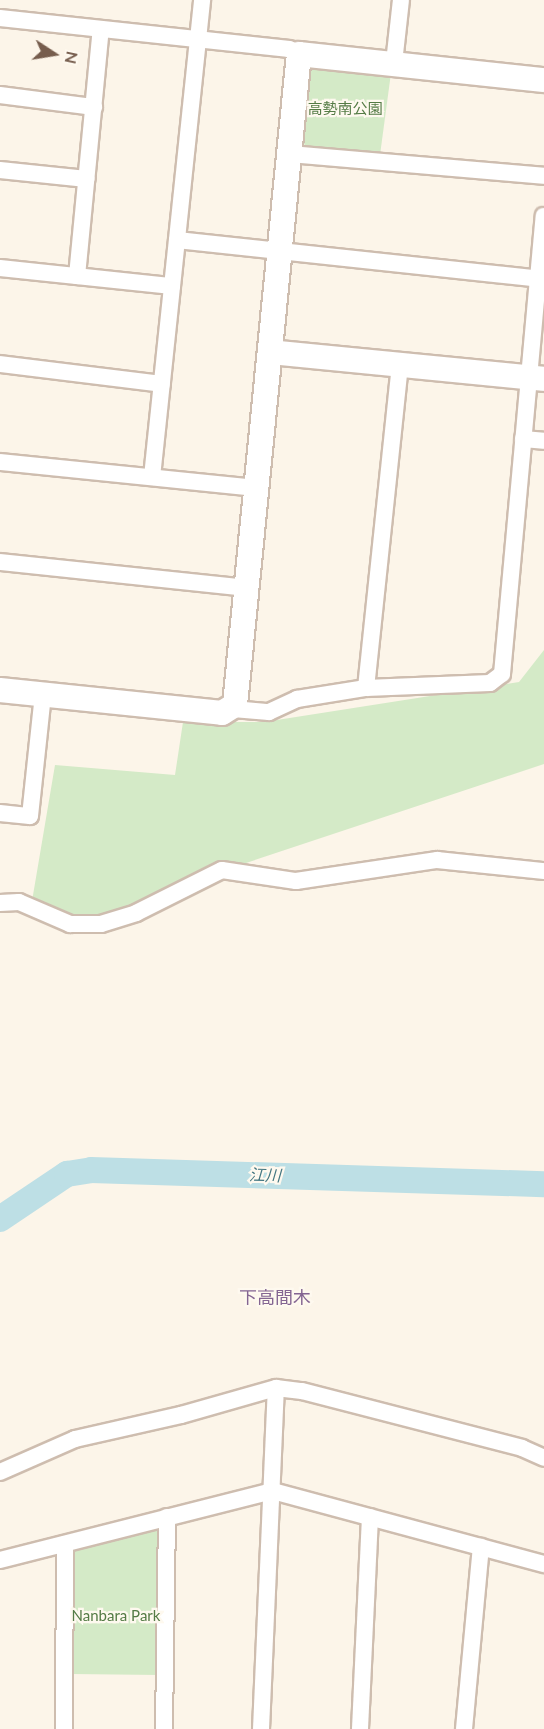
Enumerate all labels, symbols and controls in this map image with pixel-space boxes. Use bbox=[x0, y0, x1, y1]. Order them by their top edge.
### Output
north arrow bbox=[24, 24, 84, 84]
text: N bbox=[62, 50, 83, 66]
park label: 高勢南公園 bbox=[308, 100, 382, 118]
water label: 江川 bbox=[249, 1165, 281, 1185]
district label: 下高間木 bbox=[239, 1286, 311, 1308]
park label: Nanbara Park bbox=[72, 1607, 160, 1625]

